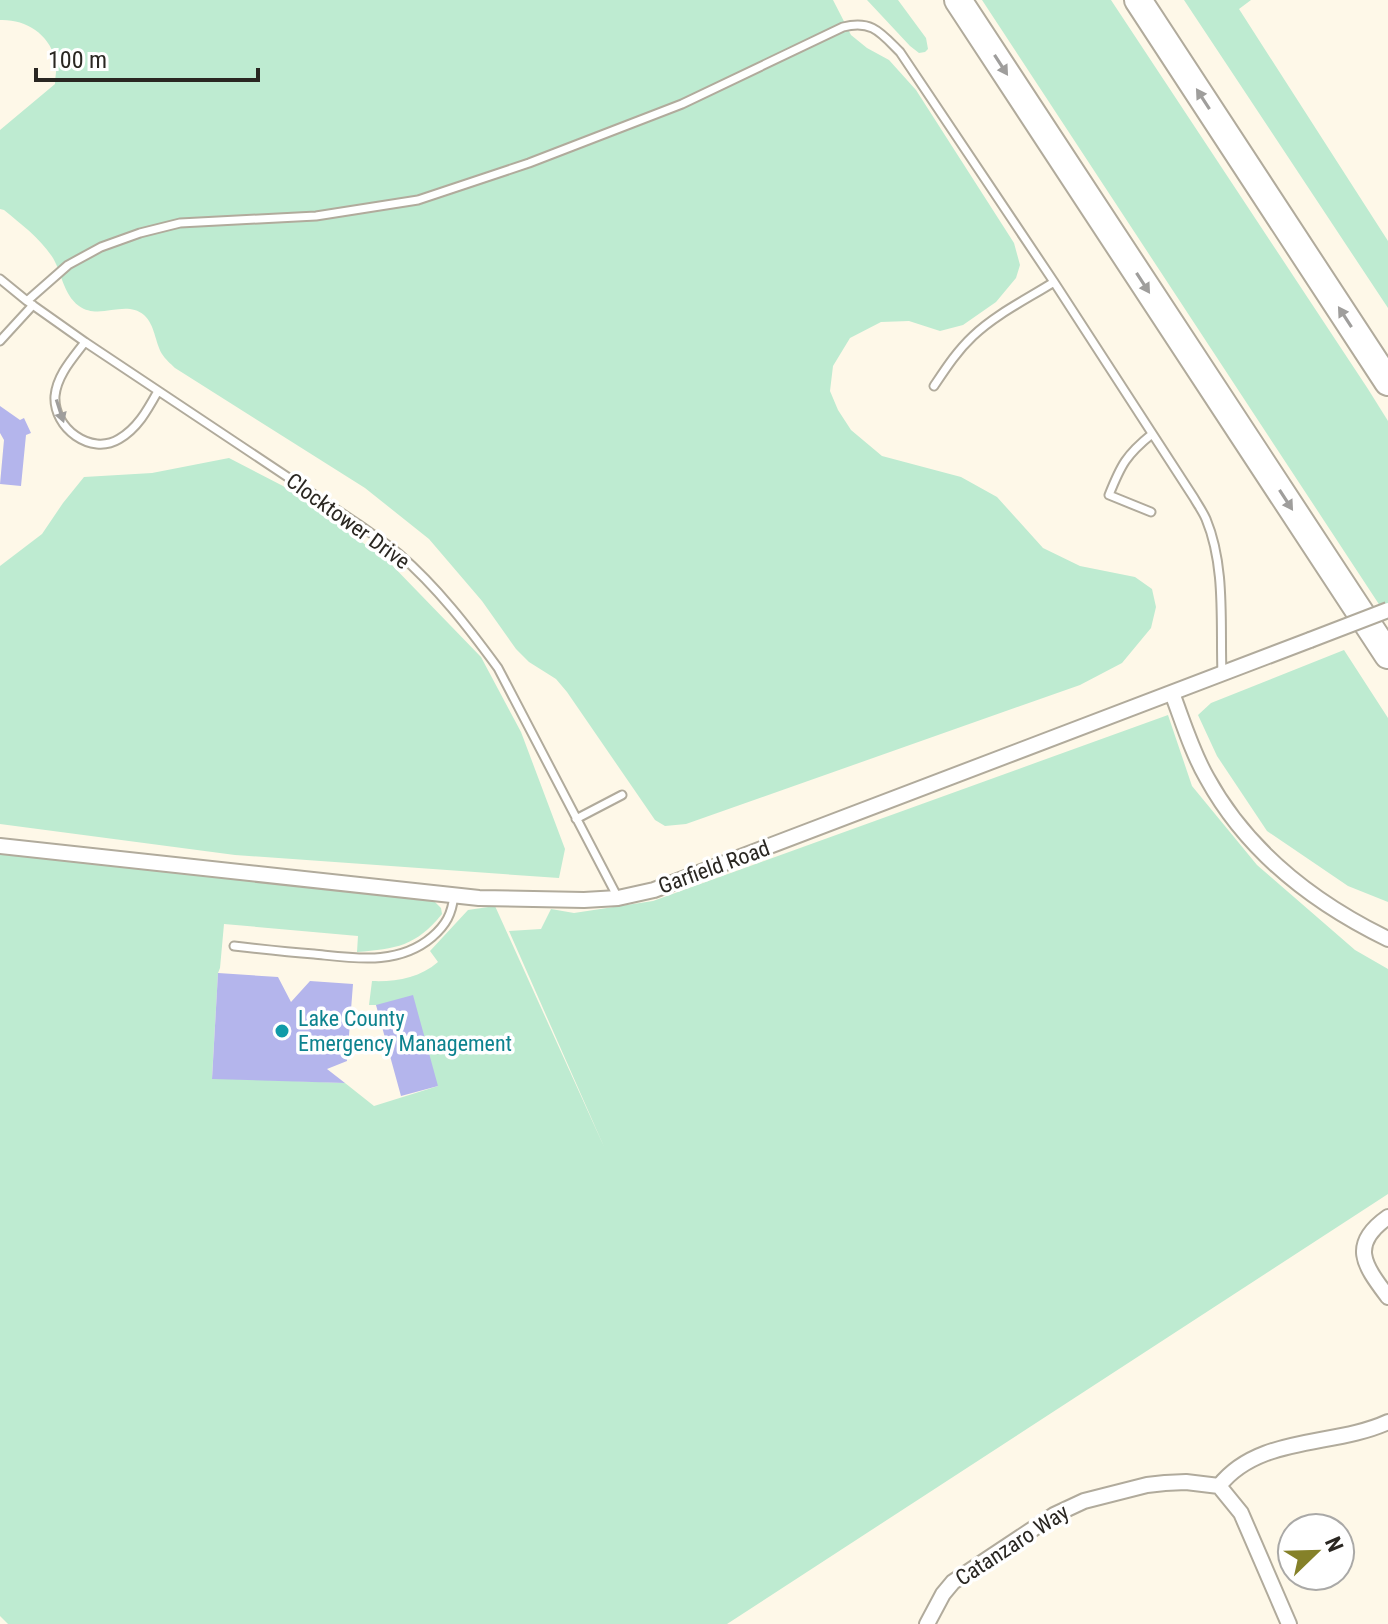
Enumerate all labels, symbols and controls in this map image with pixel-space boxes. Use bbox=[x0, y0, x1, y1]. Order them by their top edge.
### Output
scale bar bbox=[36, 32, 258, 82]
text: 100 m bbox=[48, 46, 107, 74]
one-way arrow bbox=[993, 55, 1008, 76]
one-way arrow bbox=[1196, 88, 1211, 110]
one-way arrow bbox=[1136, 272, 1151, 293]
one-way arrow bbox=[1338, 306, 1353, 327]
one-way arrow bbox=[54, 399, 66, 423]
street label: Clocktower Drive bbox=[281, 468, 415, 574]
one-way arrow bbox=[1278, 489, 1293, 511]
street label: Garfield Road bbox=[655, 835, 773, 899]
place label: Lake County Emergency Management bbox=[298, 1006, 512, 1056]
marker: Lake County Emergency Management bbox=[273, 1022, 291, 1040]
street label: Catanzaro Way bbox=[951, 1499, 1073, 1591]
north arrow bbox=[1276, 1512, 1356, 1592]
text: N bbox=[1320, 1533, 1348, 1555]

